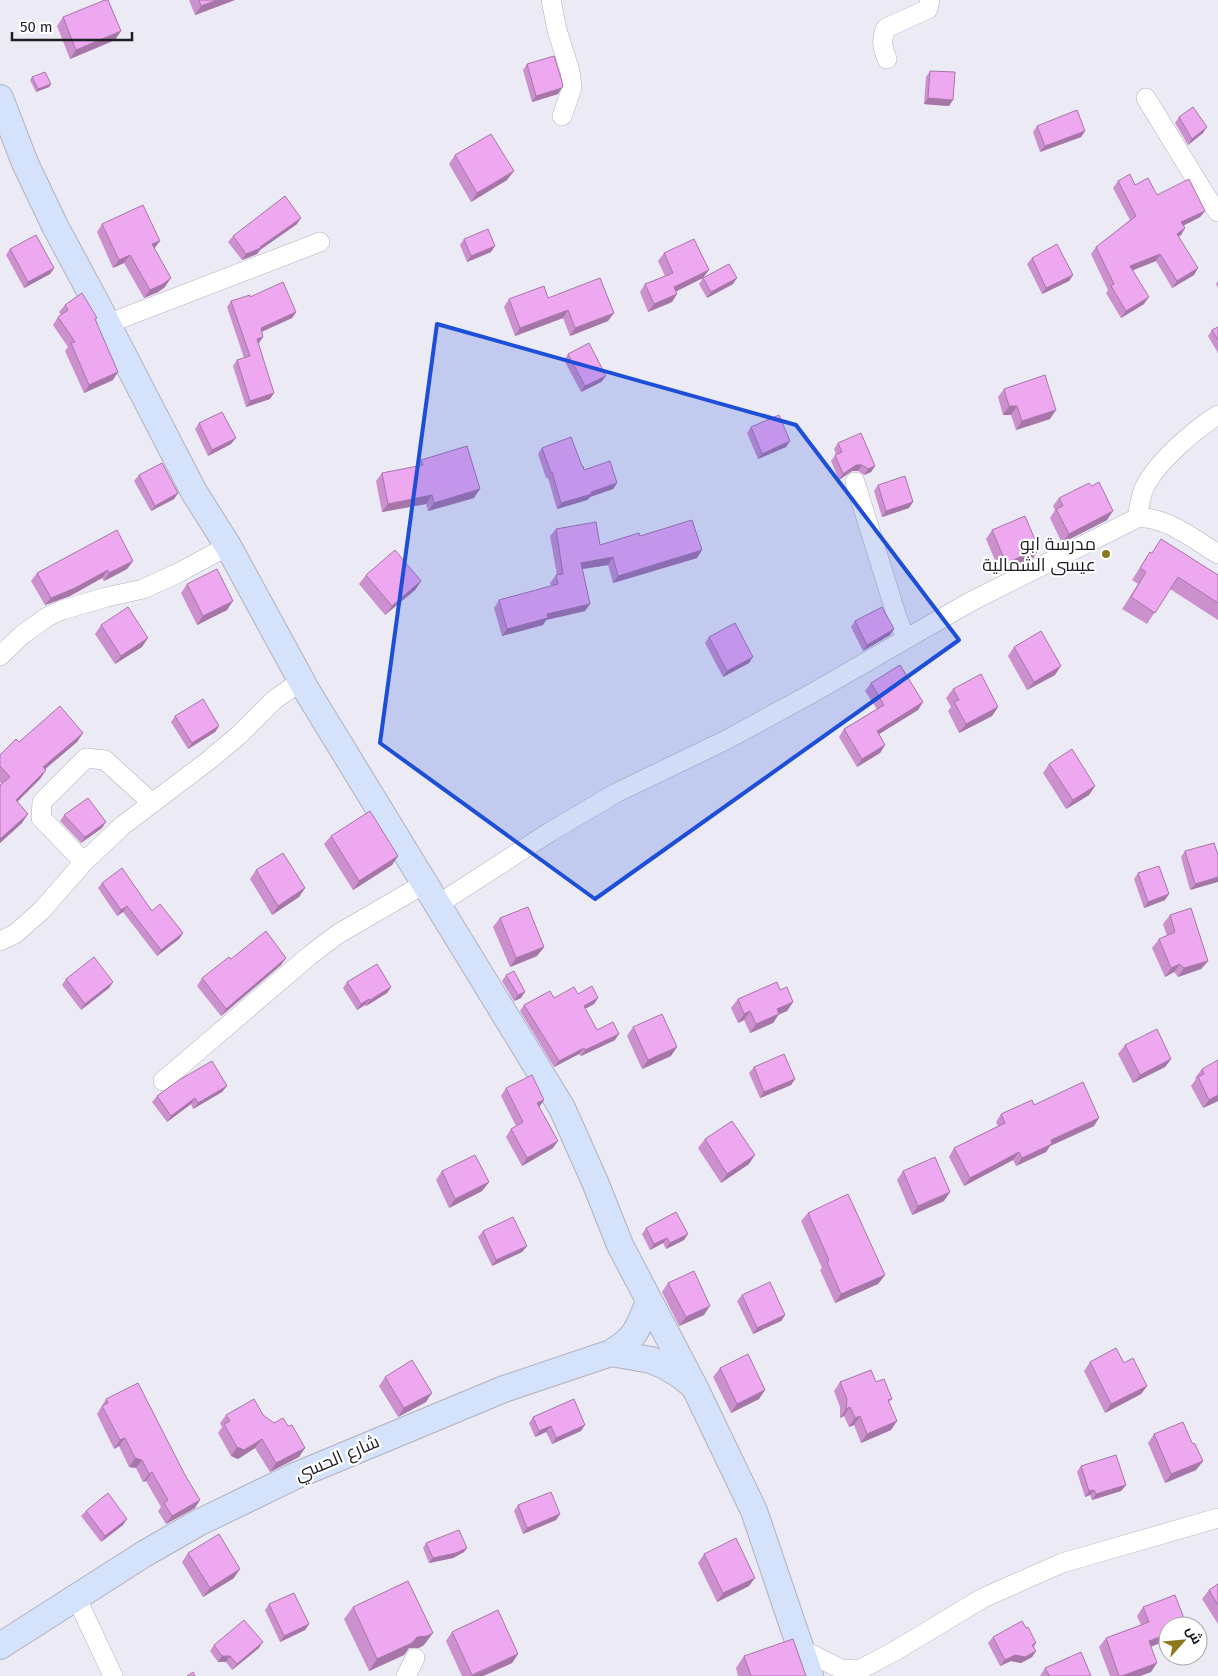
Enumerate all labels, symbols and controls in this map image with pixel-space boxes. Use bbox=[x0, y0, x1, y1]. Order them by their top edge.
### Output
scale bar bbox=[12, 10, 132, 42]
text: 50 m bbox=[20, 18, 53, 36]
place label: مدرسة ابو عيسى الشمالية bbox=[982, 533, 1096, 576]
marker: مدرسة ابو عيسى الشمالية bbox=[1100, 548, 1112, 560]
street label: شارع الحسي bbox=[291, 1430, 383, 1488]
north arrow bbox=[1158, 1616, 1208, 1666]
text: ش bbox=[1182, 1623, 1206, 1647]

